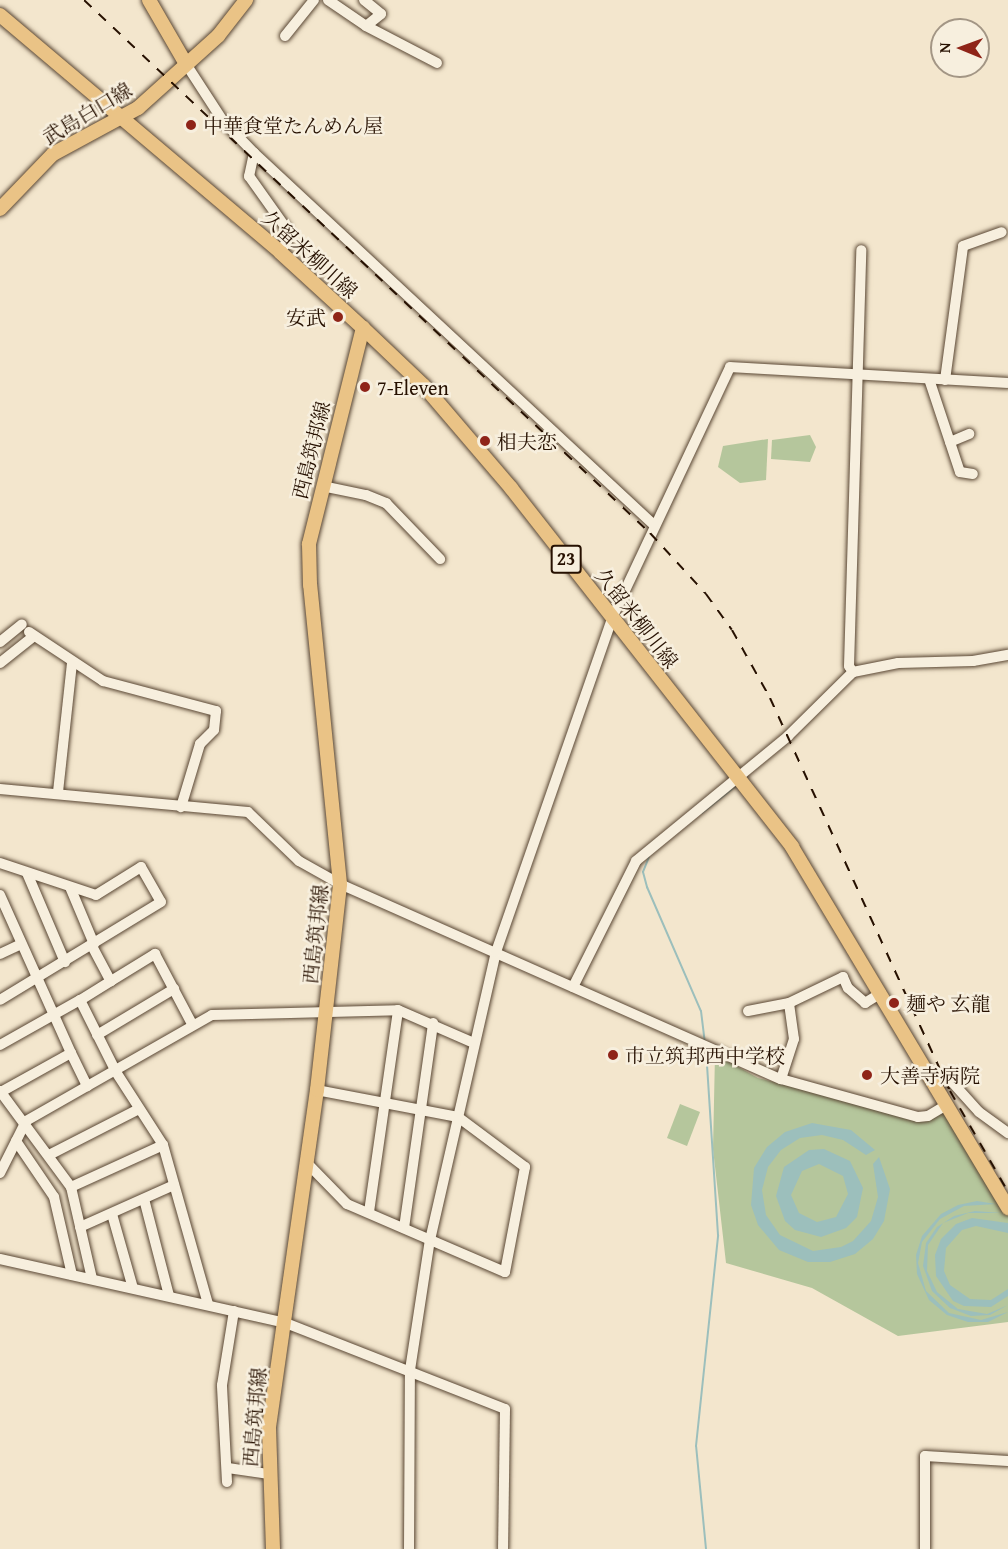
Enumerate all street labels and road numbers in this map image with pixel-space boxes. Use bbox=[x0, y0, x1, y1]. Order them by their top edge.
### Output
street label: 武島白口線 bbox=[38, 77, 136, 149]
street label: 久留米柳川線 bbox=[257, 205, 363, 303]
street label: 西島筑邦線 bbox=[287, 399, 335, 501]
road number: 23 bbox=[550, 544, 582, 574]
street label: 久留米柳川線 bbox=[591, 563, 683, 673]
street label: 西島筑邦線 bbox=[298, 883, 332, 985]
street label: 西島筑邦線 bbox=[238, 1366, 270, 1468]

